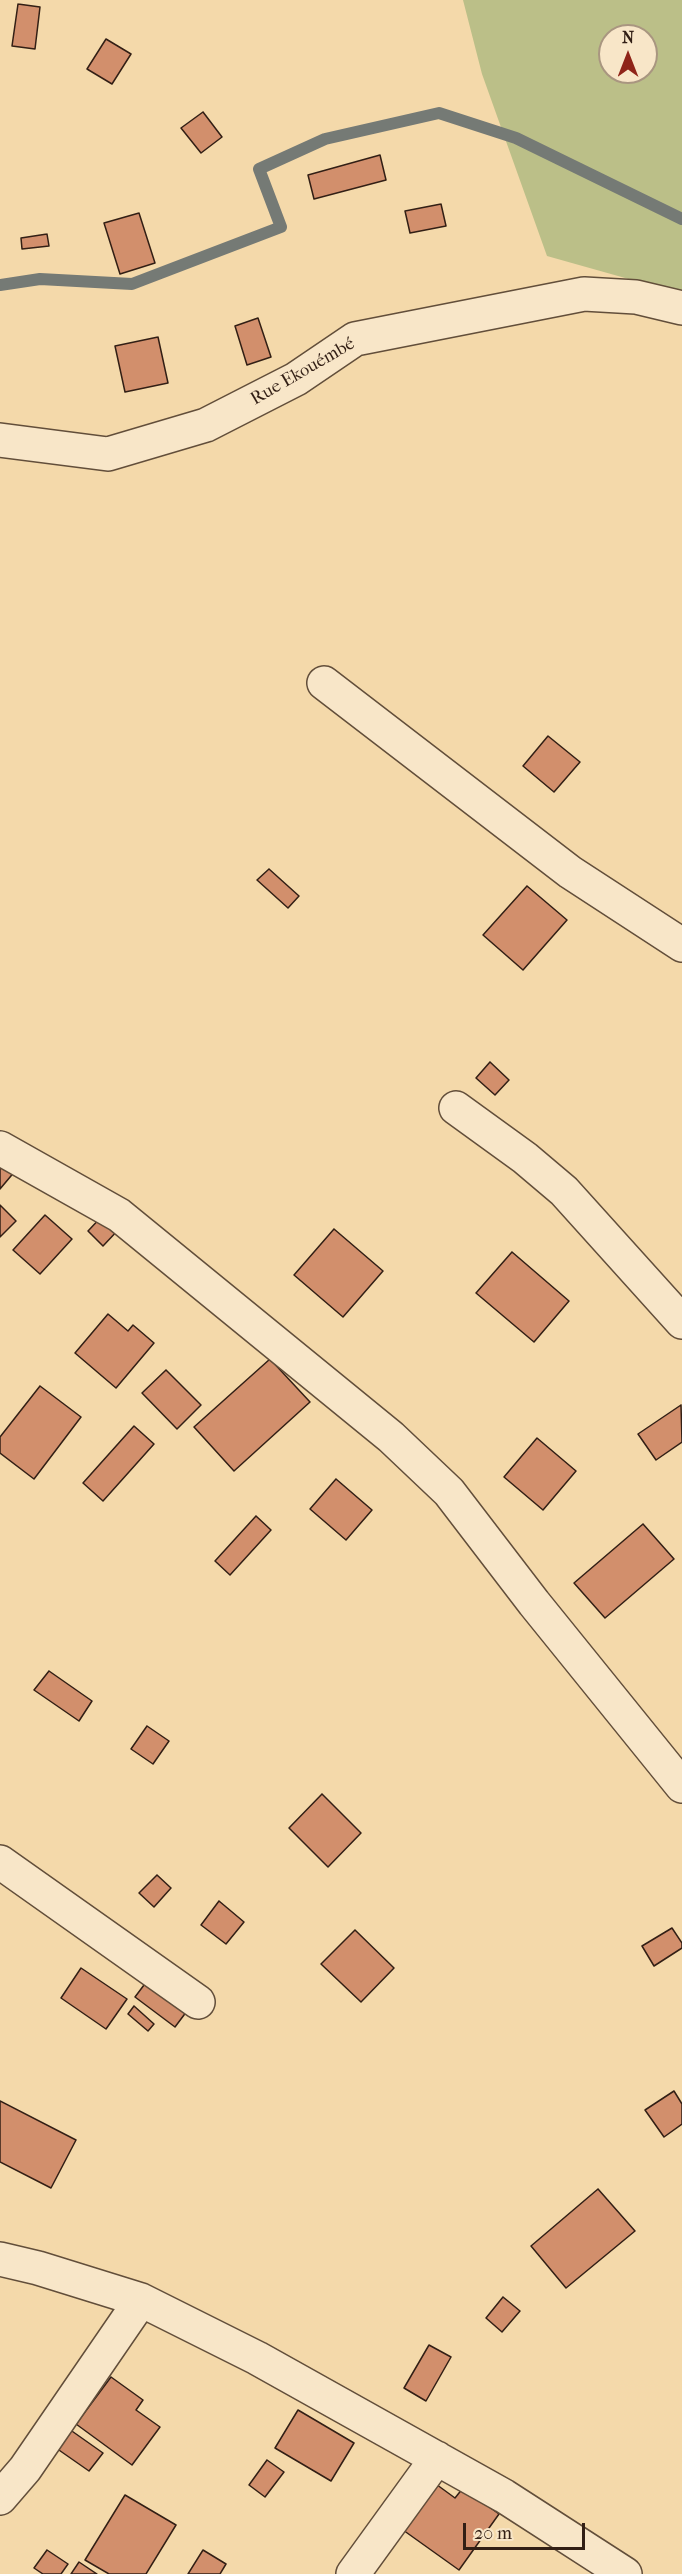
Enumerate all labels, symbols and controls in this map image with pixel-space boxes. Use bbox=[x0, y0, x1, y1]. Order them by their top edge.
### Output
north arrow bbox=[598, 24, 658, 84]
text: N bbox=[622, 28, 634, 47]
street label: Rue Ekouémbé bbox=[247, 333, 359, 411]
scale bar bbox=[466, 2511, 588, 2549]
text: 20 m bbox=[474, 2523, 512, 2544]

